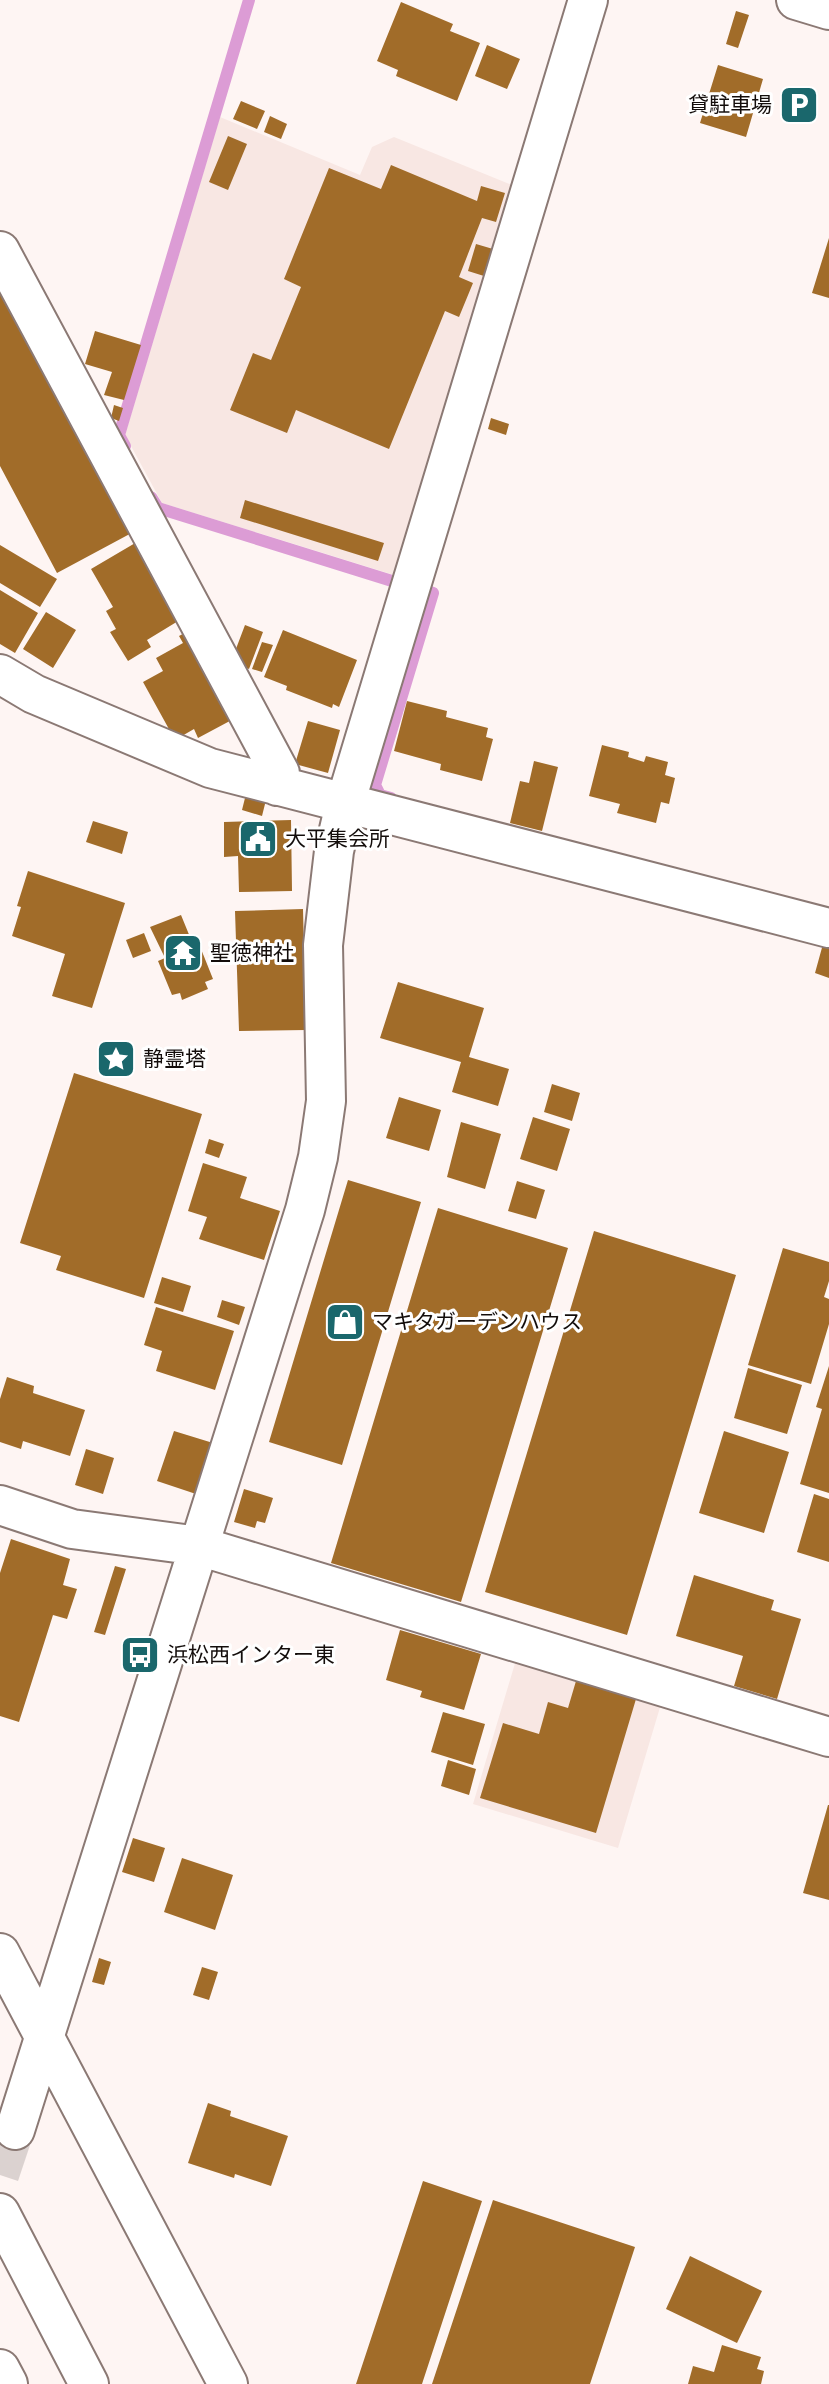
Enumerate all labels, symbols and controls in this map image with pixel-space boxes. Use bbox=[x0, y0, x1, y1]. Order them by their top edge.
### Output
parking icon: 貸駐車場 bbox=[778, 84, 820, 126]
place label: 貸駐車場 bbox=[688, 92, 772, 118]
public building icon: 大平集会所 bbox=[237, 818, 279, 860]
place label: 大平集会所 bbox=[285, 826, 390, 852]
temple icon: 聖徳神社 bbox=[162, 932, 204, 974]
place label: 聖徳神社 bbox=[210, 940, 294, 966]
place icon: 静霊塔 bbox=[95, 1038, 137, 1080]
place label: 静霊塔 bbox=[143, 1046, 206, 1072]
shop icon: マキタガーデンハウス bbox=[324, 1301, 366, 1343]
place label: マキタガーデンハウス bbox=[372, 1309, 582, 1335]
bus stop icon: 浜松西インター東 bbox=[119, 1634, 161, 1676]
place label: 浜松西インター東 bbox=[167, 1642, 335, 1668]

